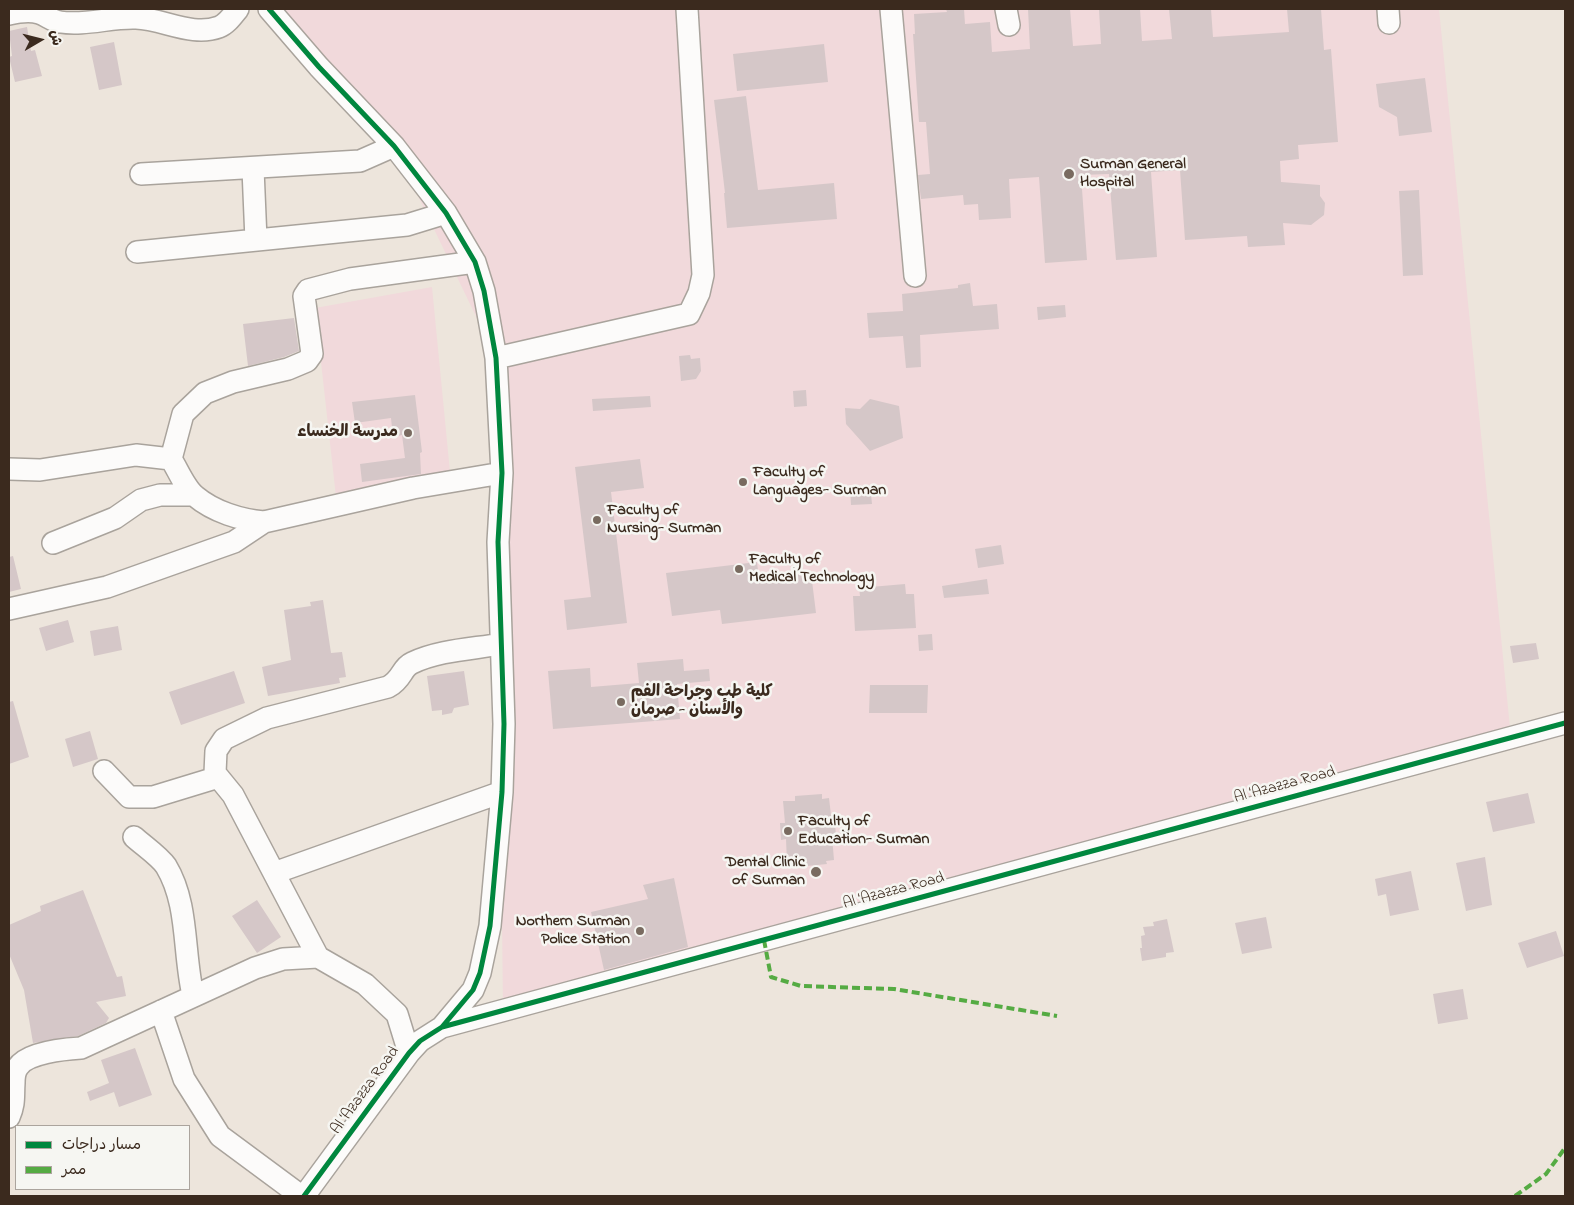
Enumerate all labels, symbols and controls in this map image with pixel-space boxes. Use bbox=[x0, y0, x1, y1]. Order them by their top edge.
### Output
north arrow bbox=[15, 15, 65, 65]
text: ش bbox=[44, 29, 67, 47]
place label: Surman General Hospital bbox=[1080, 155, 1186, 193]
marker: Surman General Hospital bbox=[1062, 167, 1076, 181]
place label: مدرسة الخنساء bbox=[297, 423, 398, 443]
marker: مدرسة الخنساء bbox=[402, 427, 414, 439]
place label: Faculty of Languages- Surman bbox=[753, 463, 886, 501]
marker: Faculty of Languages- Surman bbox=[737, 476, 749, 488]
place label: Faculty of Nursing- Surman bbox=[607, 501, 721, 539]
marker: Faculty of Nursing- Surman bbox=[591, 514, 603, 526]
place label: Faculty of Medical Technology bbox=[749, 550, 874, 588]
marker: Faculty of Medical Technology bbox=[733, 563, 745, 575]
place label: كلية طب وجراحة الفم والأسنان - صرمان bbox=[631, 683, 772, 721]
marker: كلية طب وجراحة الفم والأسنان - صرمان bbox=[615, 696, 627, 708]
street label: Al ‘Azazza Road bbox=[1232, 763, 1338, 809]
place label: Faculty of Education- Surman bbox=[798, 812, 929, 850]
marker: Faculty of Education- Surman bbox=[782, 825, 794, 837]
place label: Dental Clinic of Surman bbox=[725, 853, 805, 891]
marker: Dental Clinic of Surman bbox=[809, 865, 823, 879]
street label: Al ‘Azazza Road bbox=[841, 869, 947, 915]
place label: Northern Surman Police Station bbox=[516, 912, 630, 950]
marker: Northern Surman Police Station bbox=[634, 925, 646, 937]
street label: Al ‘Azazza Road bbox=[328, 1043, 404, 1139]
legend bbox=[15, 1125, 190, 1190]
text: مسار دراجات bbox=[62, 1134, 141, 1156]
text: ممر bbox=[62, 1159, 86, 1181]

